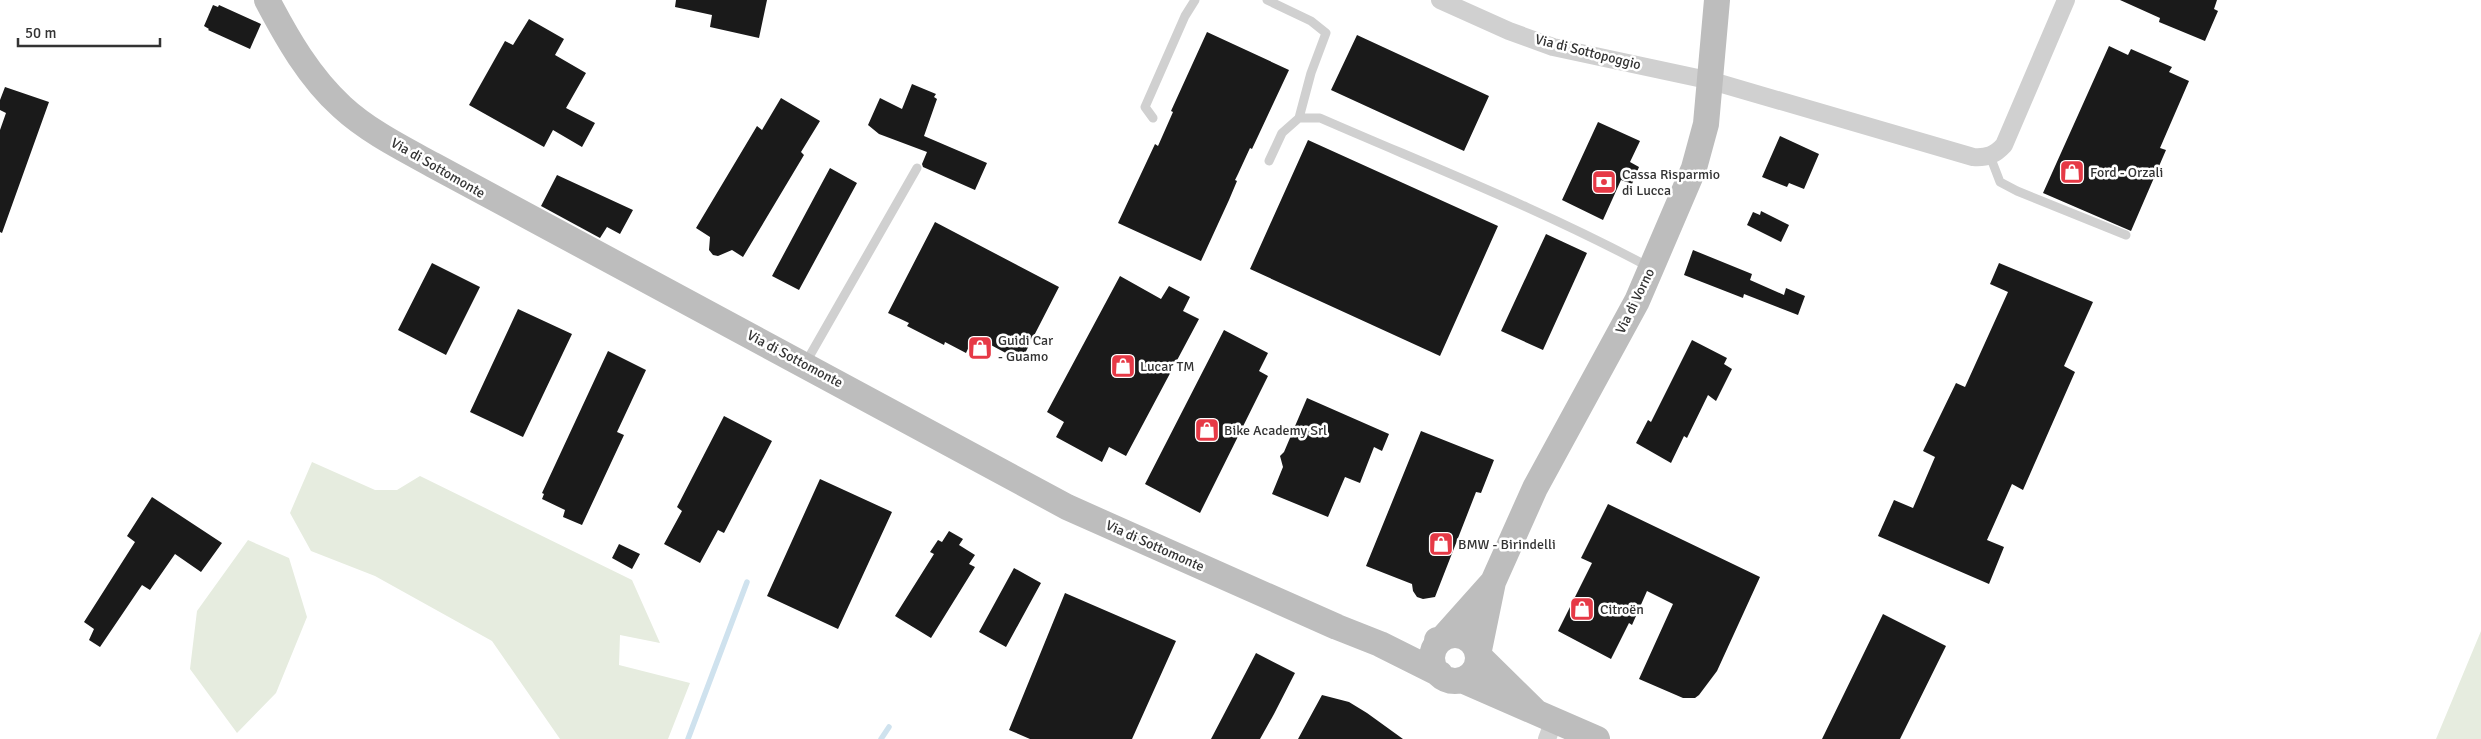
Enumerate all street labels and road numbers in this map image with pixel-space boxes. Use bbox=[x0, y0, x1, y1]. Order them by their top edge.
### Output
street label: Via di Sottopoggio bbox=[1533, 31, 1643, 73]
street label: Via di Sottomonte bbox=[388, 134, 488, 202]
street label: Via di Vorno bbox=[1612, 265, 1658, 337]
street label: Via di Sottomonte bbox=[744, 327, 846, 391]
street label: Via di Sottomonte bbox=[1103, 517, 1207, 575]

